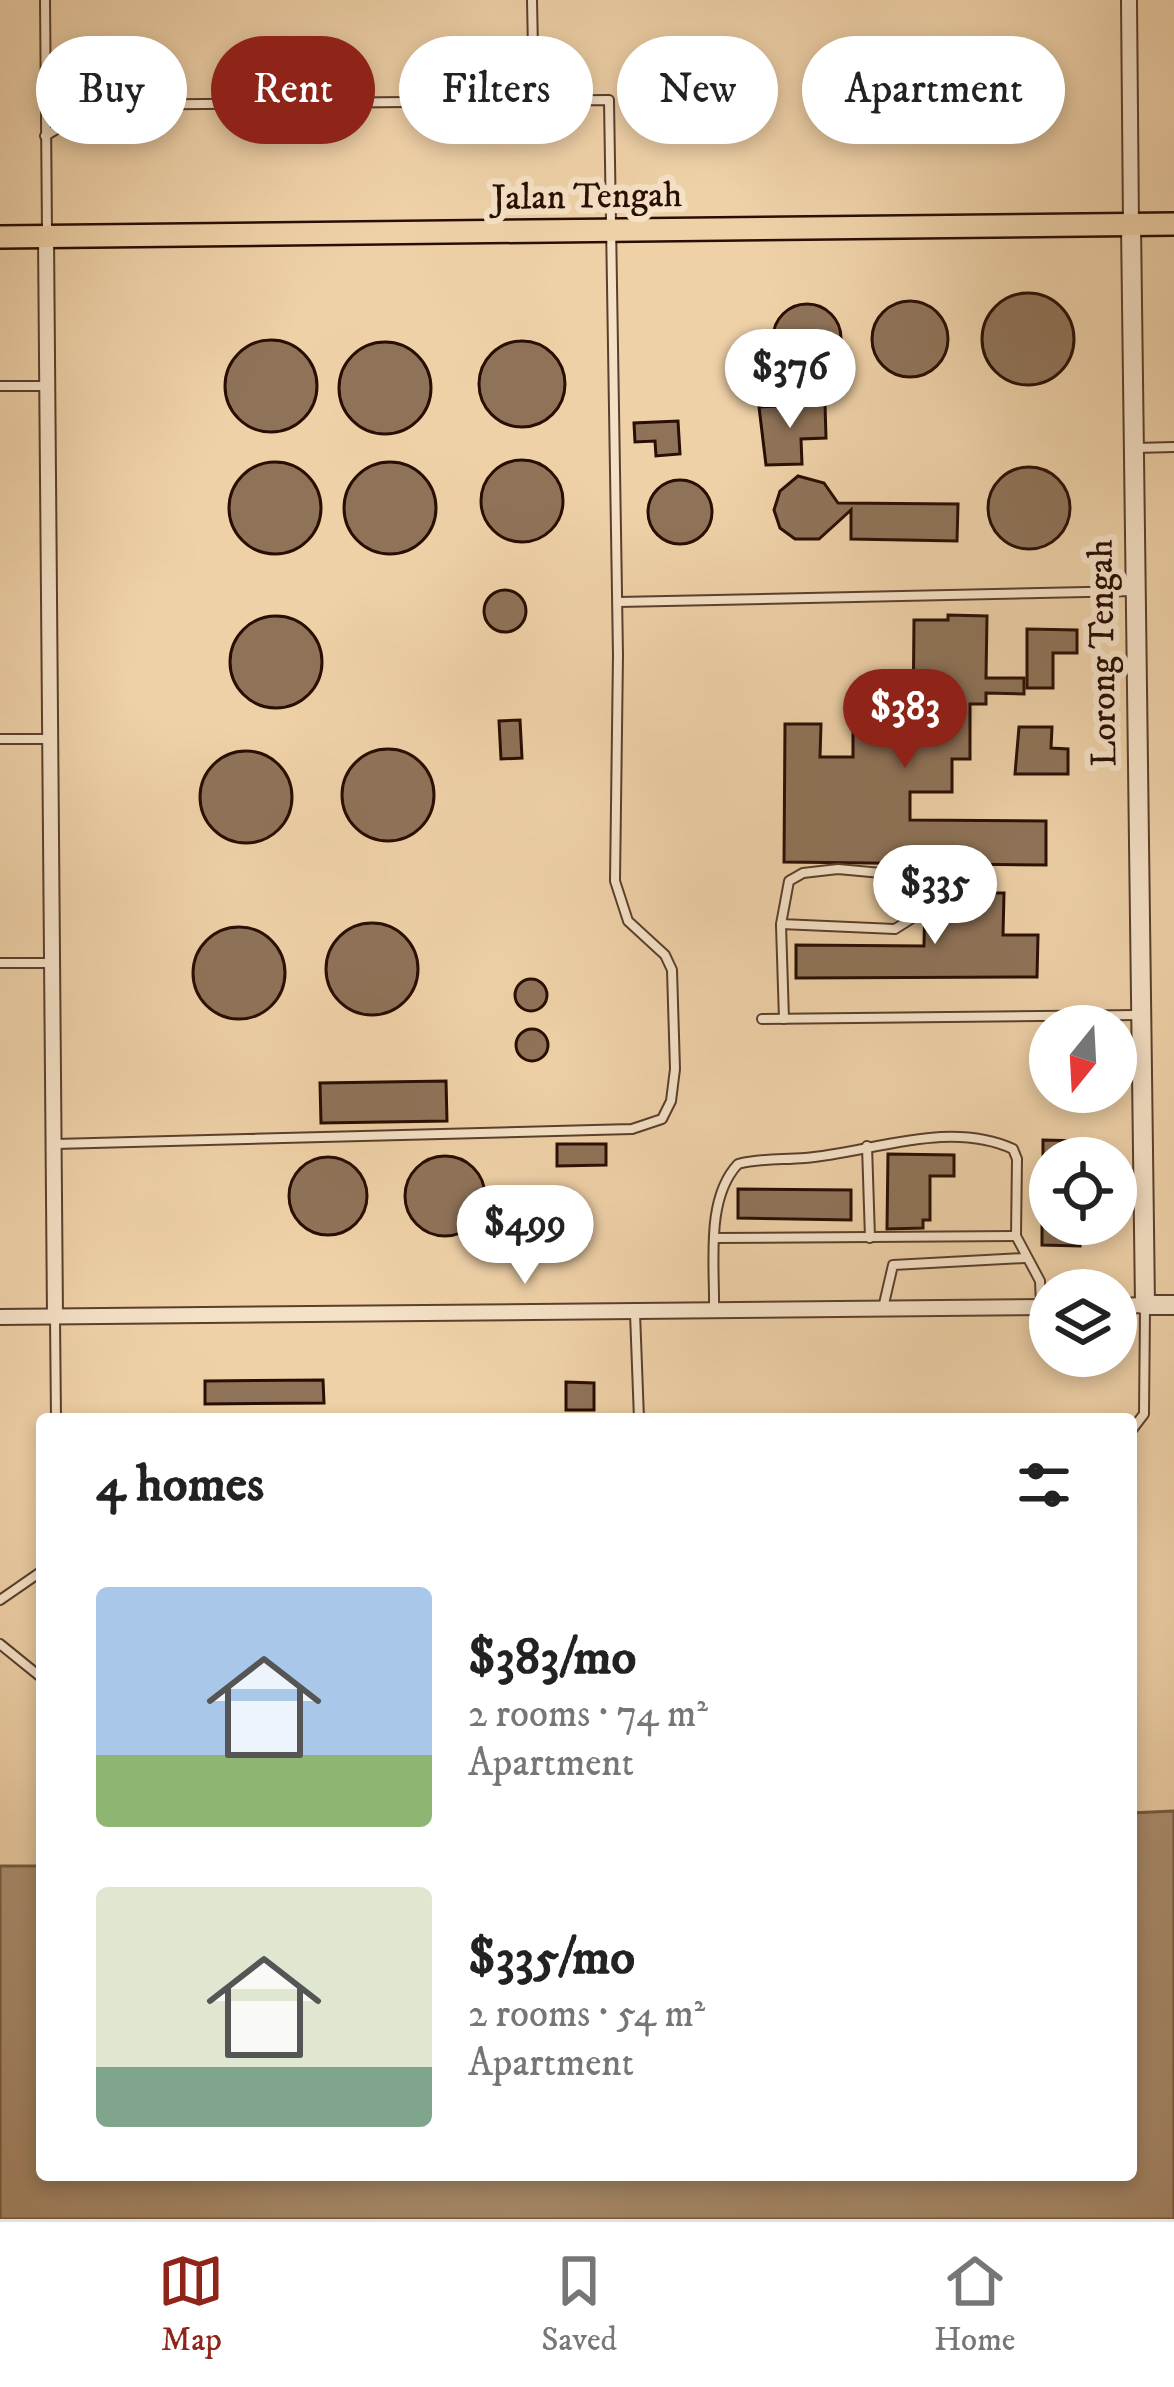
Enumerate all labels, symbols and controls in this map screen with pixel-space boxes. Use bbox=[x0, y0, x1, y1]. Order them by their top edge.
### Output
chip: Buy bbox=[36, 36, 187, 144]
chip: Rent bbox=[211, 36, 375, 144]
chip: Filters bbox=[399, 36, 593, 144]
chip: New bbox=[617, 36, 778, 144]
chip: Apartment bbox=[802, 36, 1065, 144]
street label: Jalan Tengah bbox=[488, 173, 683, 221]
pin: $376 bbox=[719, 329, 861, 431]
text: $376 bbox=[752, 343, 828, 392]
street label: Lorong Tengah bbox=[1079, 539, 1127, 767]
pin: $383 bbox=[834, 669, 976, 771]
text: $383 bbox=[870, 683, 940, 732]
pin: $335 bbox=[864, 845, 1006, 947]
text: $335 bbox=[900, 859, 970, 908]
north arrow bbox=[1029, 1005, 1137, 1113]
map controls bbox=[1029, 1005, 1137, 1377]
button: locate bbox=[1029, 1137, 1137, 1245]
pin: $499 bbox=[454, 1185, 596, 1287]
text: $499 bbox=[484, 1199, 566, 1248]
button: layers bbox=[1029, 1269, 1137, 1377]
icon: filters bbox=[1011, 1452, 1077, 1518]
text: 4 homes bbox=[96, 1453, 264, 1517]
text: $383/mo bbox=[468, 1626, 636, 1690]
icon: home bbox=[192, 1635, 336, 1779]
text: 2 rooms · 74 m² bbox=[468, 1690, 708, 1739]
text: Apartment bbox=[468, 1739, 634, 1788]
text: $335/mo bbox=[468, 1926, 635, 1990]
icon: home bbox=[192, 1935, 336, 2079]
text: 2 rooms · 54 m² bbox=[468, 1990, 705, 2039]
text: Apartment bbox=[468, 2039, 634, 2088]
tab: Map bbox=[158, 2248, 224, 2361]
tab: Saved bbox=[541, 2248, 617, 2361]
tab: Home bbox=[934, 2248, 1016, 2361]

